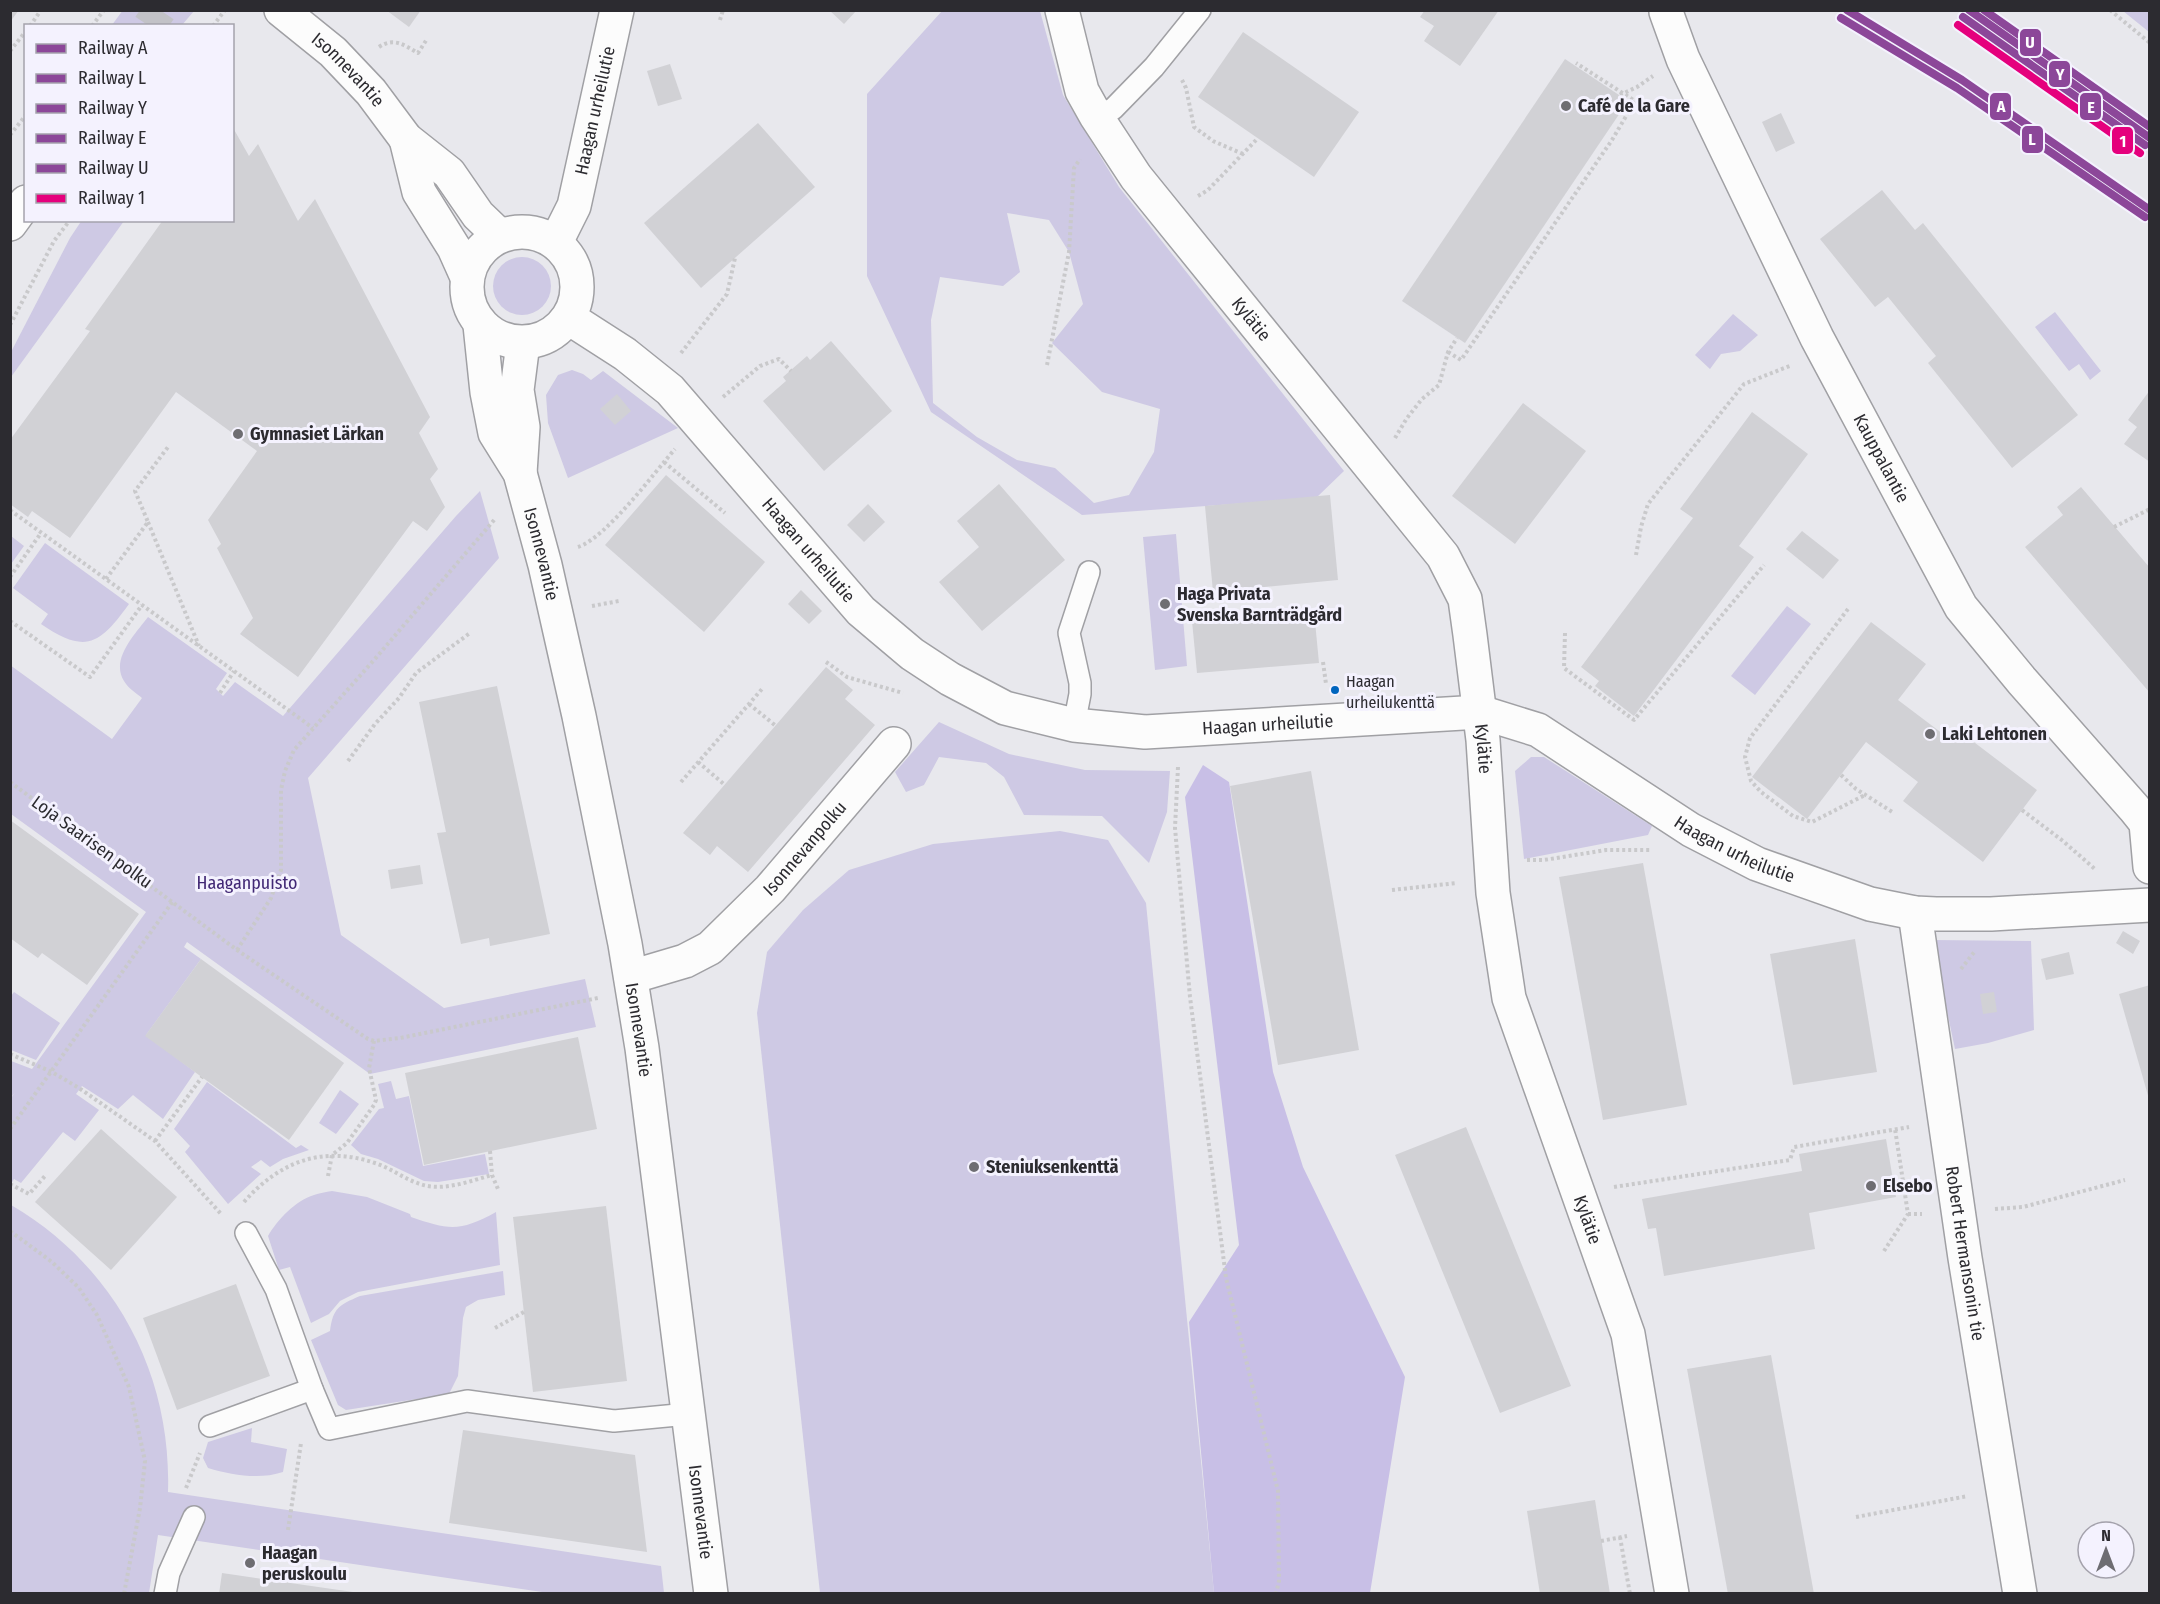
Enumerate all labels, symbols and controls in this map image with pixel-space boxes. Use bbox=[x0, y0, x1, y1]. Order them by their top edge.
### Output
legend bbox=[24, 24, 234, 222]
street label: Isonnevantie bbox=[307, 28, 389, 111]
line badge: U bbox=[2019, 28, 2042, 57]
text: U bbox=[2025, 33, 2035, 52]
text: Railway A bbox=[78, 37, 148, 59]
street label: Haagan urheilutie bbox=[570, 44, 620, 177]
line badge: Y bbox=[2048, 60, 2071, 88]
text: Y bbox=[2055, 65, 2065, 84]
text: Railway L bbox=[78, 67, 146, 89]
line badge: A bbox=[1989, 92, 2012, 121]
line badge: E bbox=[2079, 92, 2102, 121]
place label: Café de la Gare bbox=[1578, 95, 1690, 117]
text: Railway Y bbox=[78, 97, 147, 119]
text: A bbox=[1996, 97, 2006, 116]
text: E bbox=[2087, 98, 2095, 117]
marker: Café de la Gare bbox=[1559, 99, 1573, 113]
line badge: L bbox=[2021, 125, 2044, 154]
line badge: 1 bbox=[2111, 126, 2134, 155]
text: Railway E bbox=[78, 127, 147, 149]
text: L bbox=[2028, 130, 2036, 149]
text: 1 bbox=[2120, 132, 2126, 151]
text: Railway U bbox=[78, 157, 149, 179]
text: Railway 1 bbox=[78, 187, 145, 209]
street label: Kylätie bbox=[1227, 293, 1276, 346]
street label: Kauppalantie bbox=[1849, 410, 1914, 507]
place label: Gymnasiet Lärkan bbox=[250, 423, 384, 445]
marker: Gymnasiet Lärkan bbox=[231, 427, 245, 441]
street label: Haagan urheilutie bbox=[757, 493, 860, 607]
street label: Isonnevantie bbox=[519, 505, 564, 603]
place label: Haga Privata Svenska Barnträdgård bbox=[1177, 583, 1342, 626]
marker: Haga Privata Svenska Barnträdgård bbox=[1158, 597, 1172, 611]
place label: Haagan urheilukenttä bbox=[1346, 672, 1435, 712]
marker: Haagan urheilukenttä bbox=[1329, 684, 1341, 696]
street label: Haagan urheilutie bbox=[1202, 710, 1334, 740]
street label: Kylätie bbox=[1470, 722, 1496, 775]
place label: Laki Lehtonen bbox=[1942, 723, 2047, 745]
marker: Laki Lehtonen bbox=[1923, 727, 1937, 741]
street label: Loja Saarisen polku bbox=[27, 791, 157, 893]
street label: Isonnevanpolku bbox=[759, 797, 851, 901]
street label: Haagan urheilutie bbox=[1670, 811, 1798, 887]
park label: Haaganpuisto bbox=[197, 872, 298, 894]
street label: Isonnevantie bbox=[621, 981, 657, 1078]
place label: Steniuksenkenttä bbox=[986, 1156, 1118, 1178]
marker: Steniuksenkenttä bbox=[967, 1160, 981, 1174]
street label: Robert Hermansonin tie bbox=[1941, 1165, 1989, 1342]
place label: Elsebo bbox=[1883, 1175, 1933, 1197]
marker: Elsebo bbox=[1864, 1179, 1878, 1193]
street label: Kylätie bbox=[1569, 1192, 1606, 1247]
street label: Isonnevantie bbox=[684, 1463, 718, 1561]
north arrow bbox=[2076, 1520, 2136, 1580]
text: N bbox=[2101, 1526, 2111, 1545]
place label: Haagan peruskoulu bbox=[262, 1542, 347, 1585]
marker: Haagan peruskoulu bbox=[243, 1556, 257, 1570]

